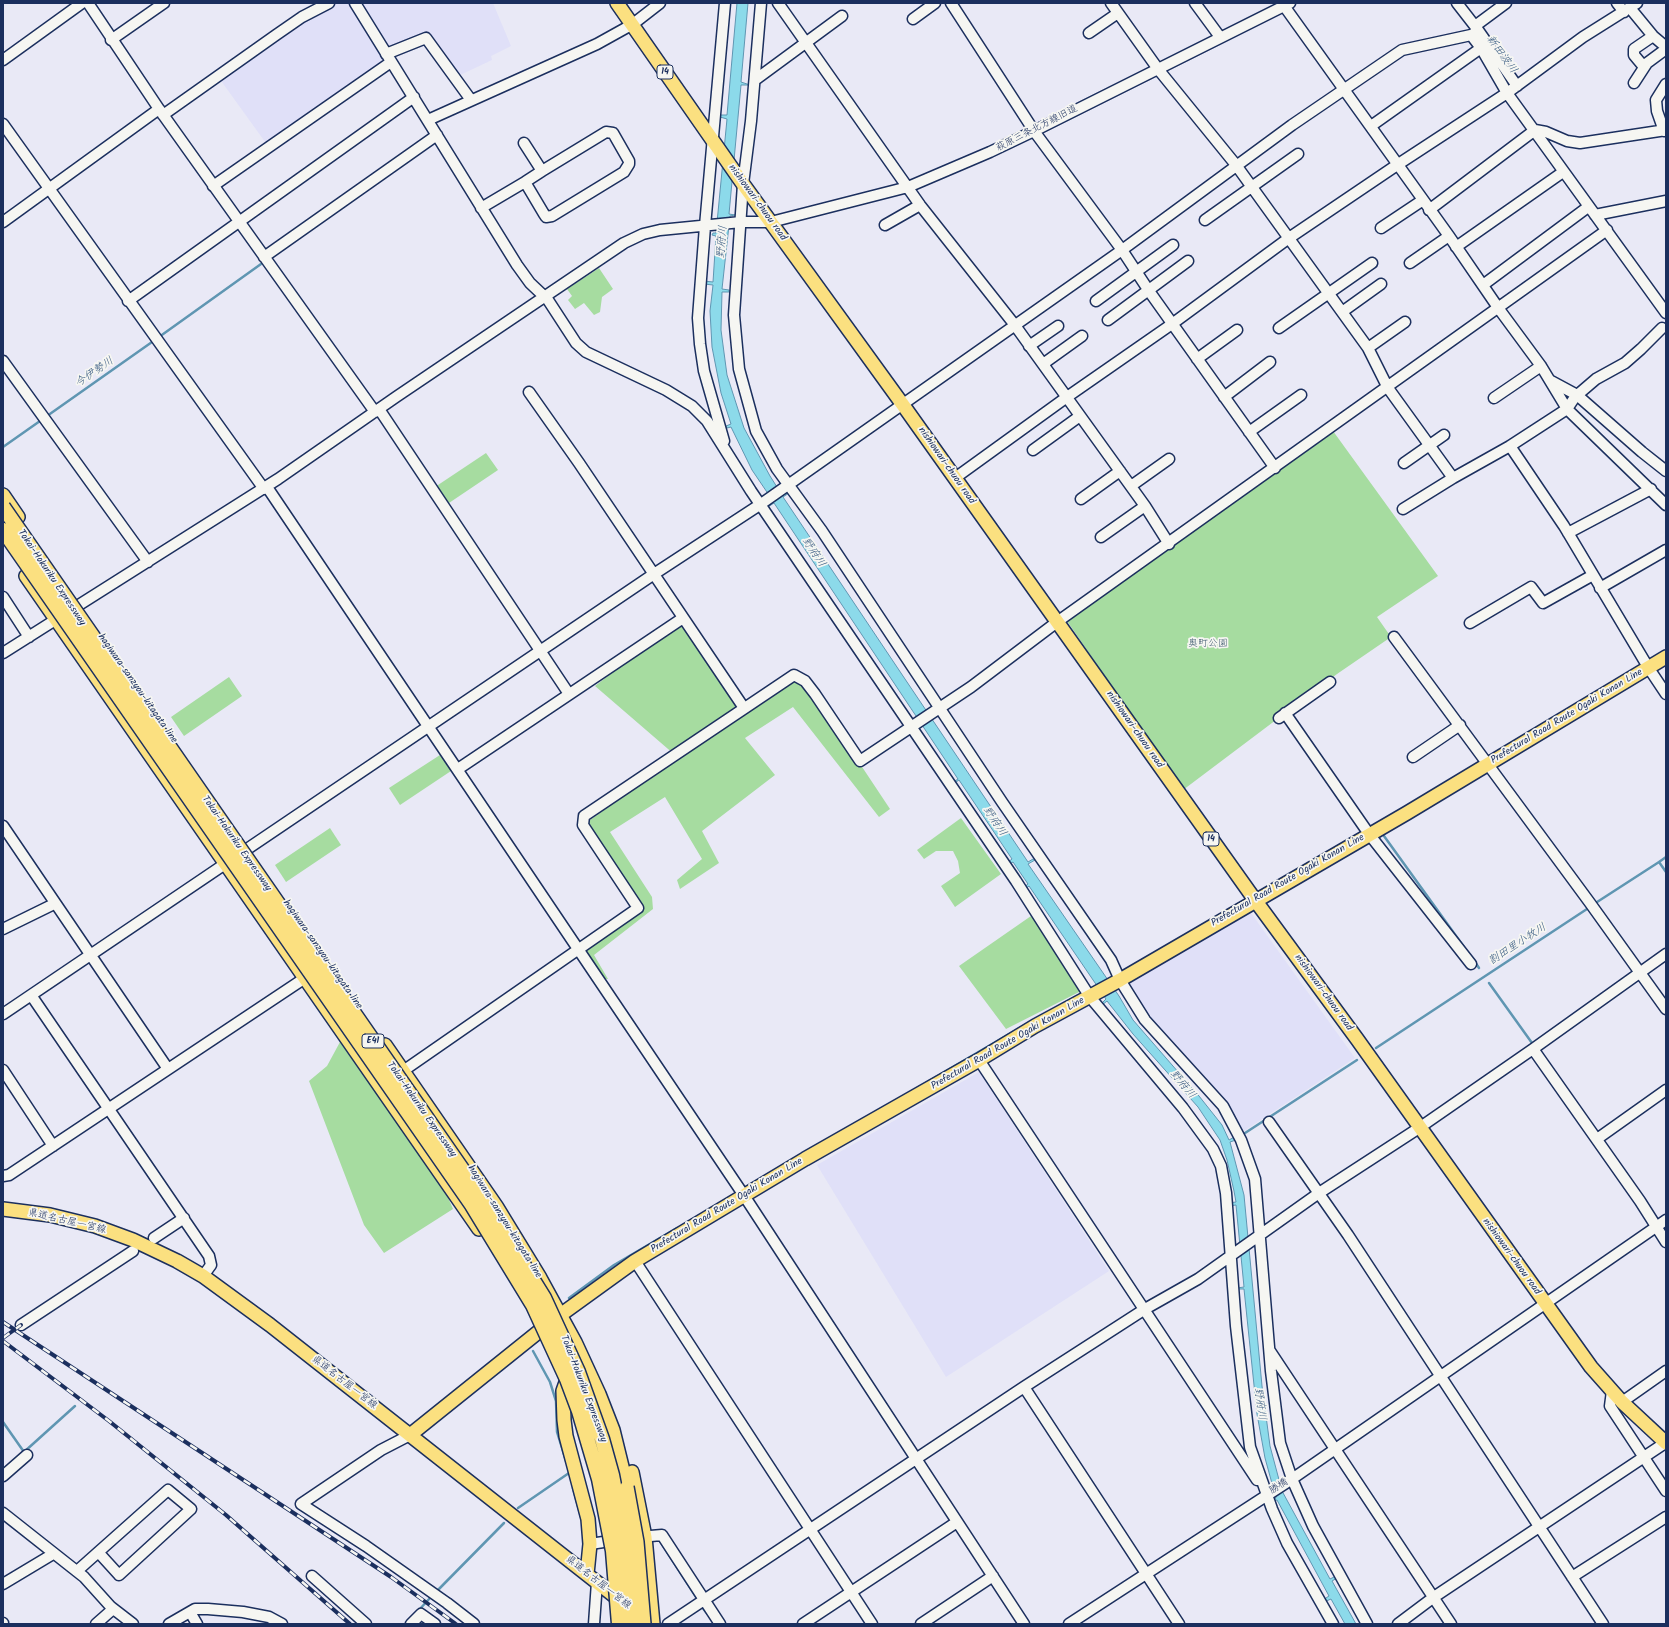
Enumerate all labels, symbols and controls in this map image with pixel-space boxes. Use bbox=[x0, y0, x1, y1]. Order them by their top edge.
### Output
water label: 新田波川 bbox=[1483, 33, 1519, 77]
road number: 14 bbox=[657, 65, 673, 79]
street label: 萩原三条北方線旧道 bbox=[994, 103, 1080, 155]
street label: nishiowari-chuou road bbox=[725, 162, 789, 244]
water label: 野府川 bbox=[715, 225, 731, 259]
water label: 今伊勢川 bbox=[73, 355, 117, 391]
street label: nishiowari-chuou road bbox=[915, 425, 977, 507]
street label: Tokai-Hokuriku Expressway bbox=[14, 528, 88, 628]
water label: 野府川 bbox=[798, 536, 828, 570]
street label: hagiwara-sanzyou-kitagata line bbox=[95, 632, 179, 746]
park label: 奥町公園 bbox=[1188, 638, 1228, 650]
street label: Prefectural Road Route Ogaki Konan Line bbox=[1489, 667, 1645, 767]
street label: nishiowari-chuou road bbox=[1103, 689, 1165, 771]
street label: Tokai-Hokuriku Expressway bbox=[199, 794, 273, 894]
water label: 野府川 bbox=[979, 805, 1009, 839]
road number: 14 bbox=[1203, 832, 1219, 846]
street label: Prefectural Road Route Ogaki Konan Line bbox=[1209, 832, 1367, 930]
street label: hagiwara-sanzyou-kitagata line bbox=[280, 898, 364, 1012]
water label: 割田里小牧川 bbox=[1487, 921, 1549, 969]
street label: nishiowari-chuou road bbox=[1291, 952, 1355, 1034]
street label: Prefectural Road Route Ogaki Konan Line bbox=[929, 995, 1087, 1093]
road number: E41 bbox=[362, 1034, 384, 1048]
street label: Tokai-Hokuriku Expressway bbox=[384, 1060, 458, 1160]
water label: 野府川 bbox=[1166, 1068, 1198, 1102]
street label: Prefectural Road Route Ogaki Konan Line bbox=[649, 1156, 805, 1256]
street label: hagiwara-sanzyou-kitagata line bbox=[464, 1163, 544, 1281]
street label: 県道名古屋一宮線 bbox=[27, 1207, 107, 1237]
street label: nishiowari-chuou road bbox=[1479, 1216, 1543, 1298]
street label: Tokai-Hokuriku Expressway bbox=[557, 1334, 609, 1444]
street label: 県道名古屋一宮線 bbox=[309, 1354, 379, 1412]
water label: 野府川 bbox=[1250, 1387, 1268, 1421]
street label: 勝橋 bbox=[1267, 1477, 1291, 1497]
street label: 県道名古屋一宮線 bbox=[563, 1554, 633, 1612]

